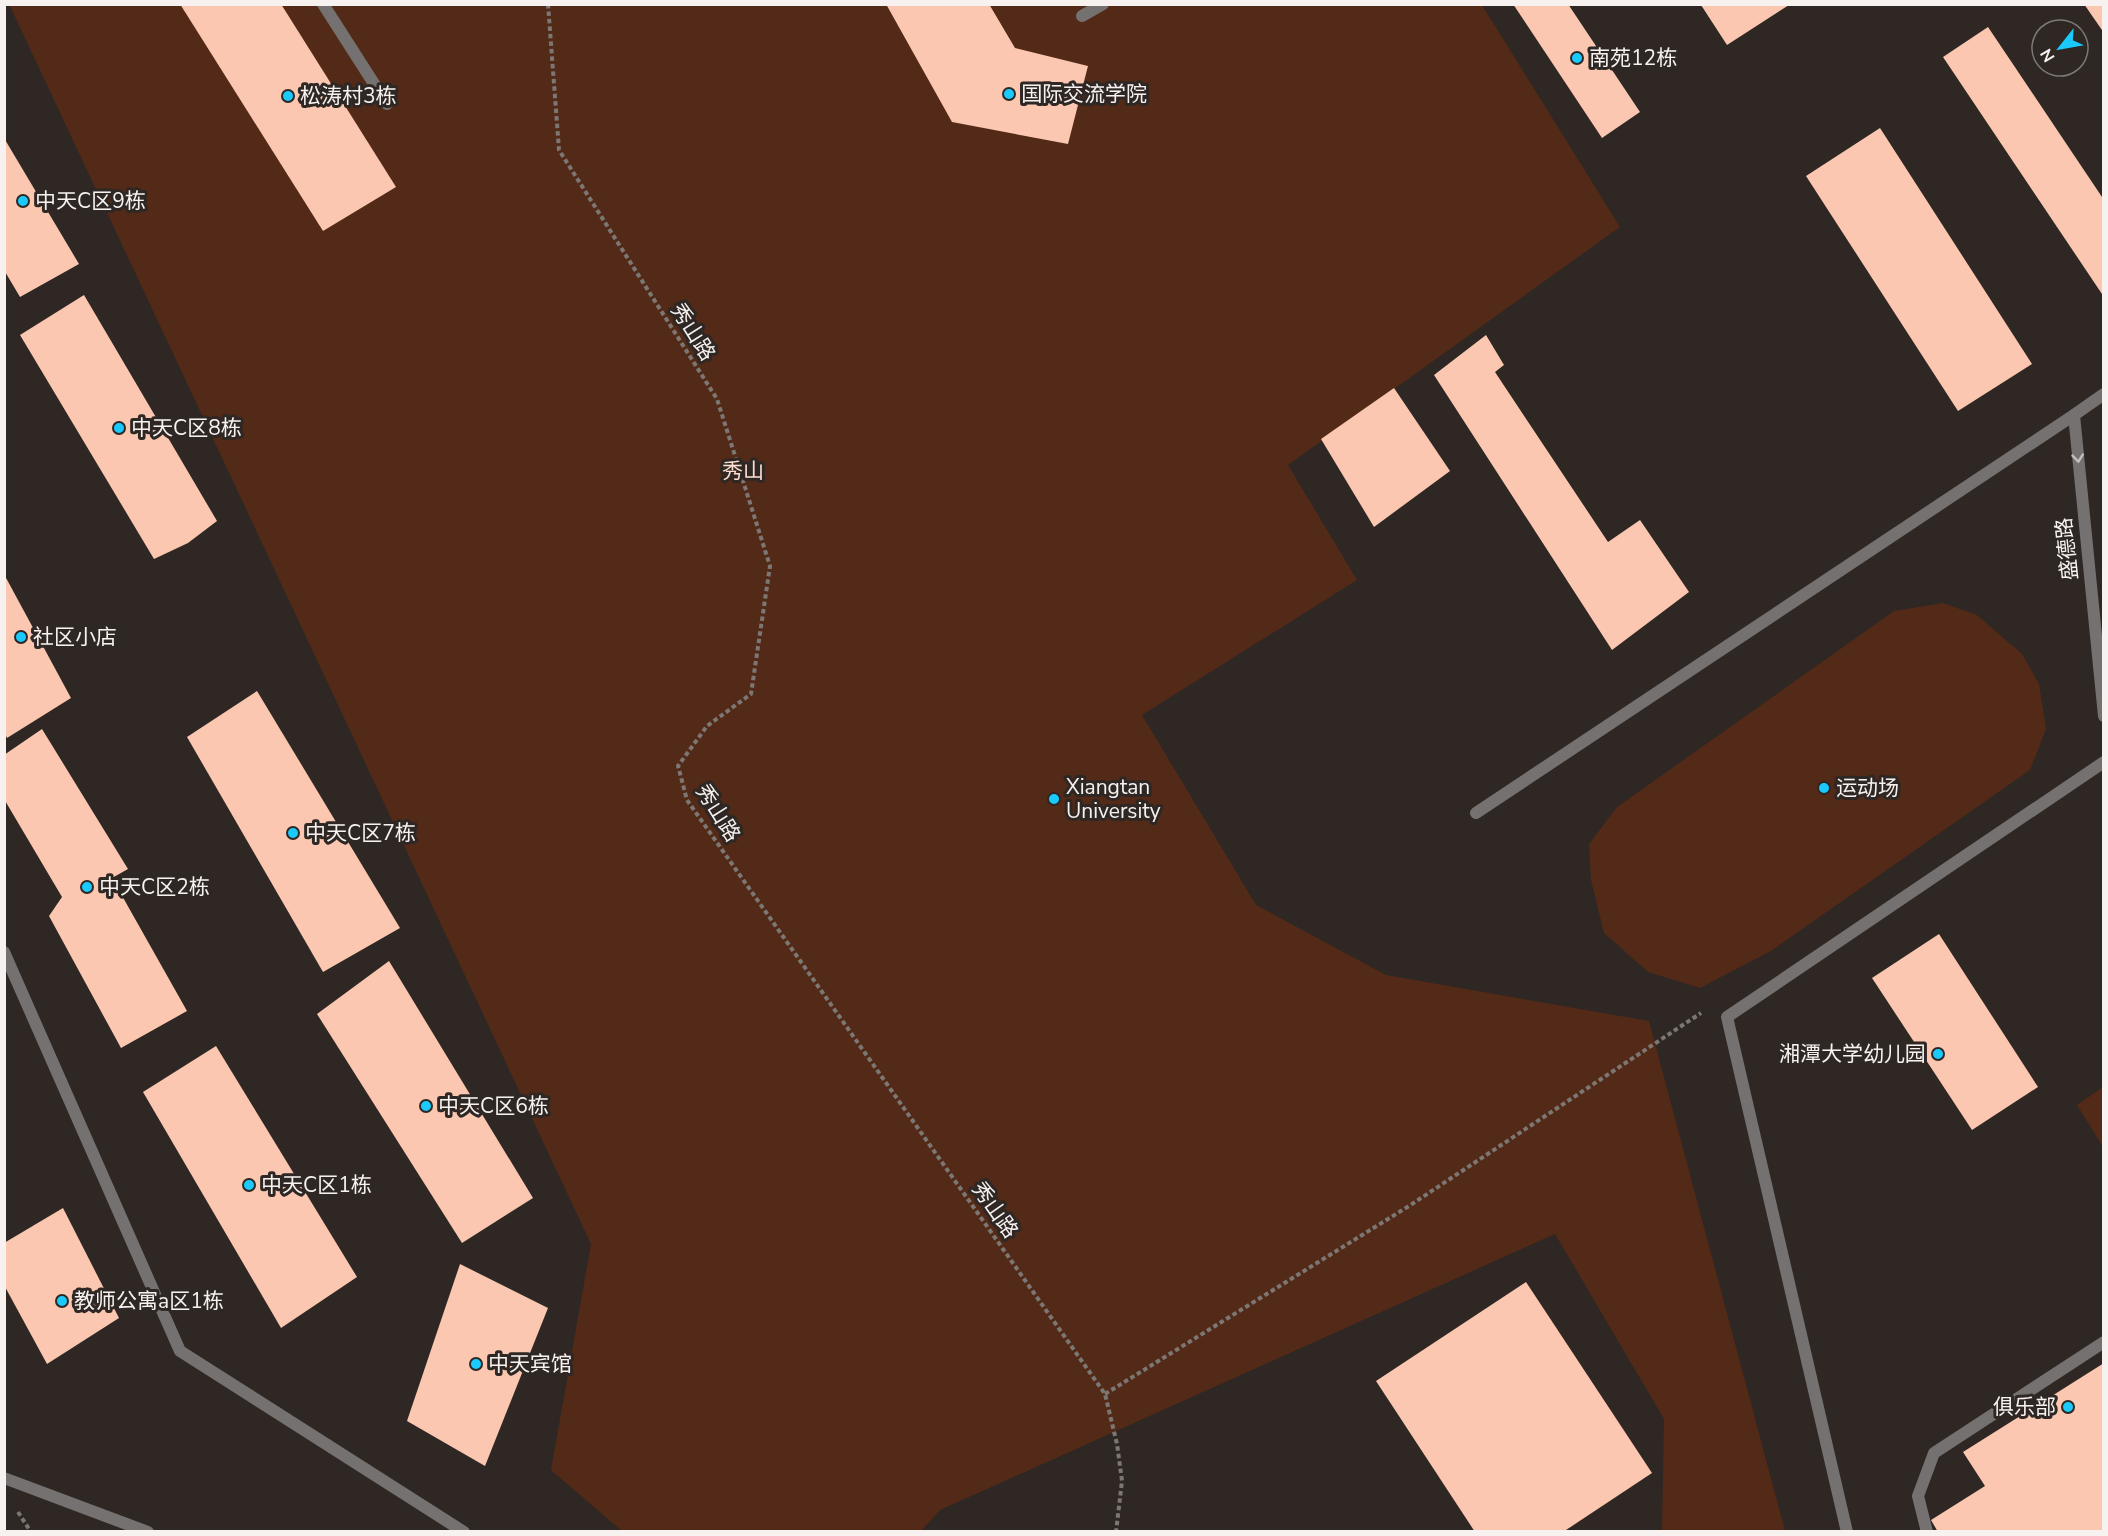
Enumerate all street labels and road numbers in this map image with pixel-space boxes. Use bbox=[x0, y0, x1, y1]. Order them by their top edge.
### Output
street label: 秀山路 bbox=[664, 298, 722, 366]
street label: 盛德路 bbox=[2050, 516, 2084, 582]
street label: 秀山路 bbox=[689, 779, 747, 847]
street label: 秀山路 bbox=[965, 1176, 1025, 1244]

